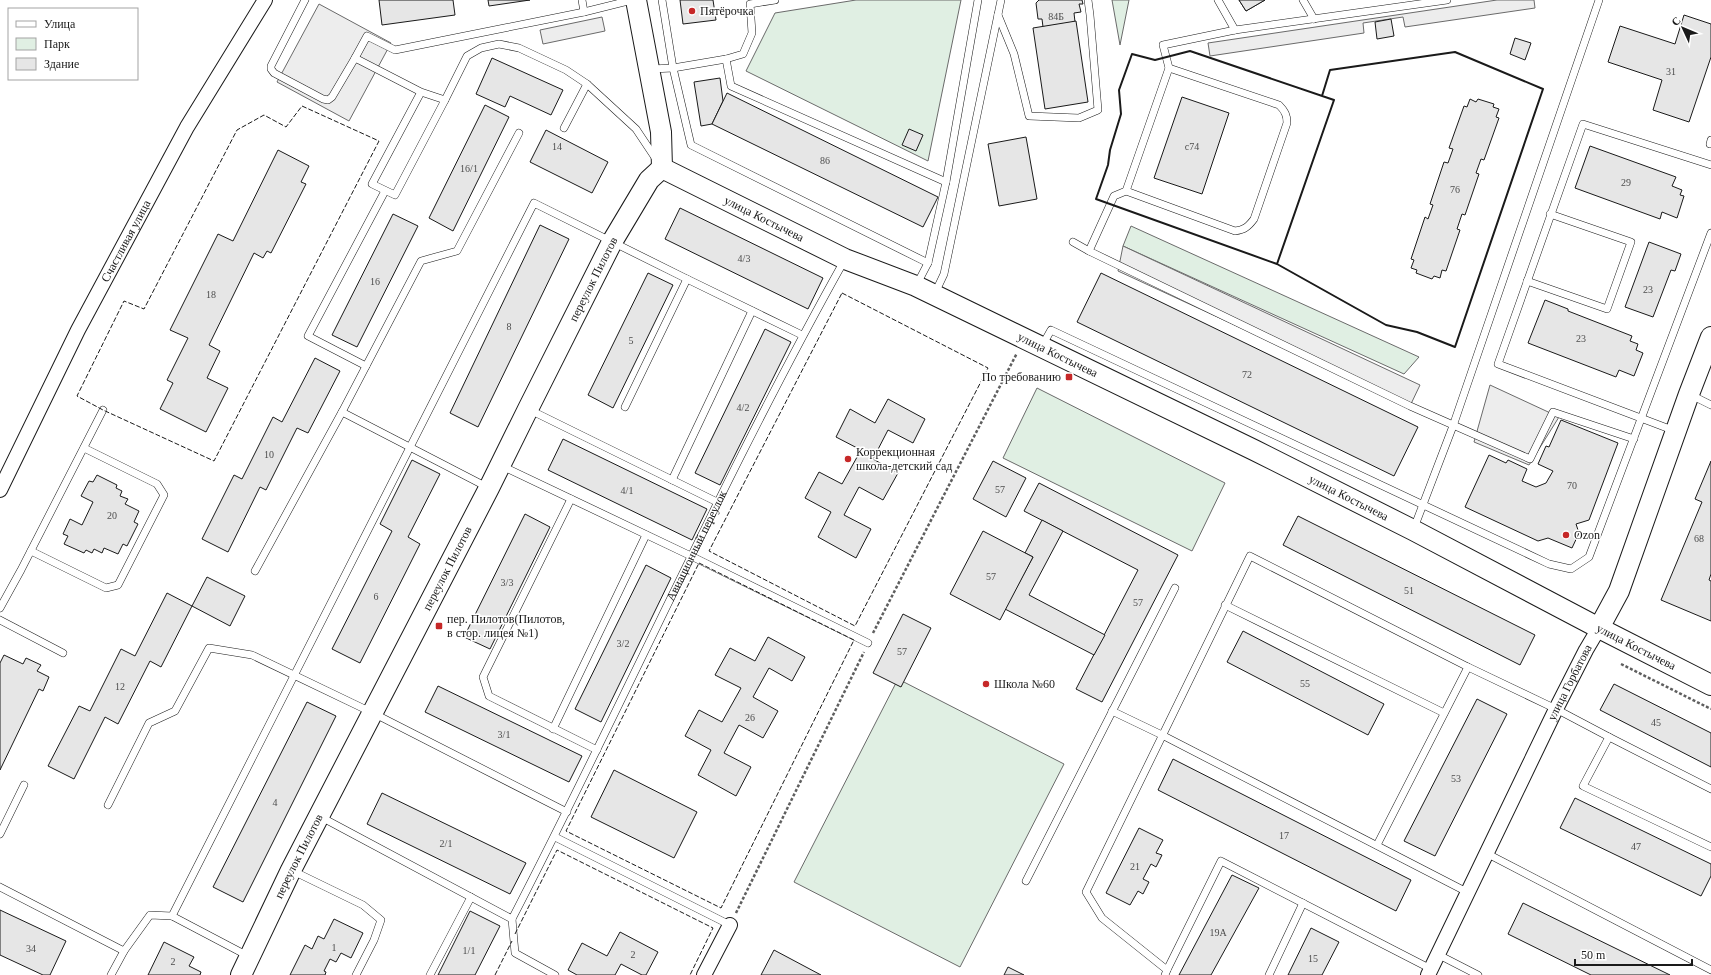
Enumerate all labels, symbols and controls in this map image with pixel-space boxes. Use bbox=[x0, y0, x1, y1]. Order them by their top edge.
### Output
place label: Пятёрочка bbox=[700, 4, 754, 18]
marker: Пятёрочка bbox=[687, 6, 697, 16]
legend bbox=[8, 8, 138, 80]
north arrow bbox=[1663, 8, 1703, 48]
house number: 84Б bbox=[1048, 11, 1064, 22]
text: С bbox=[1669, 14, 1683, 28]
text: Улица bbox=[44, 17, 76, 31]
text: Парк bbox=[44, 37, 70, 51]
text: Здание bbox=[44, 57, 79, 71]
house number: 31 bbox=[1666, 66, 1676, 77]
house number: 14 bbox=[552, 141, 562, 152]
house number: с74 bbox=[1185, 141, 1199, 152]
house number: 86 bbox=[820, 155, 830, 166]
house number: 16/1 bbox=[460, 163, 478, 174]
house number: 29 bbox=[1621, 177, 1631, 188]
house number: 76 bbox=[1450, 184, 1460, 195]
street label: улица Костычева bbox=[722, 193, 807, 245]
street label: Счастливая улица bbox=[98, 197, 154, 284]
street label: переулок Пилотов bbox=[566, 234, 621, 324]
house number: 4/3 bbox=[738, 253, 750, 264]
house number: 16 bbox=[370, 276, 380, 287]
house number: 23 bbox=[1643, 284, 1653, 295]
house number: 18 bbox=[206, 289, 216, 300]
house number: 8 bbox=[507, 321, 512, 332]
street label: улица Костычева bbox=[1016, 329, 1101, 380]
house number: 23 bbox=[1576, 333, 1586, 344]
house number: 5 bbox=[629, 335, 634, 346]
house number: 72 bbox=[1242, 369, 1252, 380]
place label: По требованию bbox=[982, 370, 1061, 384]
marker: По требованию bbox=[1064, 372, 1074, 382]
house number: 4/2 bbox=[737, 402, 749, 413]
place label: Коррекционная школа-детский сад bbox=[856, 445, 952, 473]
house number: 10 bbox=[264, 449, 274, 460]
marker: Коррекционная школа-детский сад bbox=[843, 454, 853, 464]
street label: улица Костычева bbox=[1307, 472, 1391, 524]
house number: 70 bbox=[1567, 480, 1577, 491]
house number: 57 bbox=[995, 484, 1005, 495]
house number: 4/1 bbox=[621, 485, 633, 496]
street label: Авиационный переулок bbox=[663, 488, 730, 603]
house number: 20 bbox=[107, 510, 117, 521]
street label: переулок Пилотов bbox=[420, 524, 475, 613]
place label: Ozon bbox=[1574, 528, 1600, 542]
marker: Ozon bbox=[1561, 530, 1571, 540]
house number: 68 bbox=[1694, 533, 1704, 544]
house number: 57 bbox=[986, 571, 996, 582]
house number: 3/3 bbox=[501, 577, 513, 588]
house number: 51 bbox=[1404, 585, 1414, 596]
house number: 6 bbox=[374, 591, 379, 602]
house number: 57 bbox=[1133, 597, 1143, 608]
place label: пер. Пилотов(Пилотов, в стор. лицея №1) bbox=[447, 612, 565, 640]
marker: пер. Пилотов(Пилотов, в стор. лицея №1) bbox=[434, 621, 444, 631]
street label: улица Костычева bbox=[1594, 621, 1679, 673]
house number: 3/2 bbox=[617, 638, 629, 649]
street label: улица Горбатова bbox=[1544, 641, 1595, 723]
house number: 57 bbox=[897, 646, 907, 657]
place label: Школа №60 bbox=[994, 677, 1055, 691]
house number: 55 bbox=[1300, 678, 1310, 689]
marker: Школа №60 bbox=[981, 679, 991, 689]
house number: 12 bbox=[115, 681, 125, 692]
house number: 26 bbox=[745, 712, 755, 723]
house number: 45 bbox=[1651, 717, 1661, 728]
house number: 3/1 bbox=[498, 729, 510, 740]
house number: 53 bbox=[1451, 773, 1461, 784]
house number: 4 bbox=[273, 797, 278, 808]
street label: переулок Пилотов bbox=[271, 811, 326, 901]
house number: 17 bbox=[1279, 830, 1289, 841]
house number: 2/1 bbox=[440, 838, 452, 849]
house number: 47 bbox=[1631, 841, 1641, 852]
house number: 21 bbox=[1130, 861, 1140, 872]
house number: 19А bbox=[1209, 927, 1227, 938]
scale bar bbox=[1575, 941, 1692, 967]
house number: 1 bbox=[332, 942, 337, 953]
house number: 34 bbox=[26, 943, 36, 954]
house number: 1/1 bbox=[463, 945, 475, 956]
text: 50 m bbox=[1581, 948, 1606, 962]
house number: 2 bbox=[631, 949, 636, 960]
house number: 15 bbox=[1308, 953, 1318, 964]
house number: 2 bbox=[171, 956, 176, 967]

